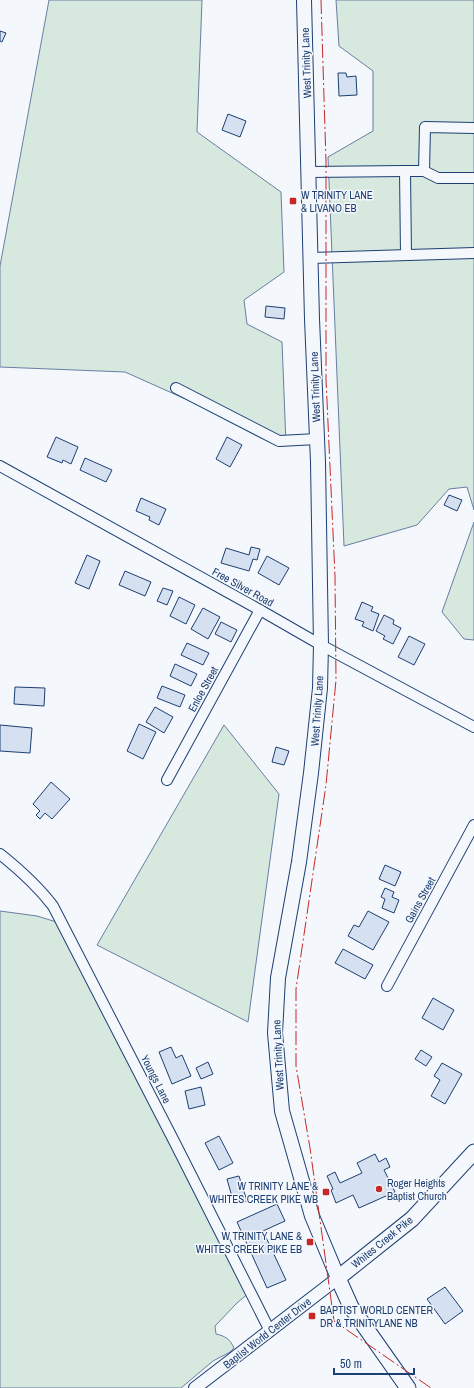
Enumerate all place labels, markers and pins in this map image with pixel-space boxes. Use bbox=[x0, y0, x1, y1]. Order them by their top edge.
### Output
place label: W TRINITY LANE & LIVANO EB bbox=[301, 188, 373, 215]
marker: W TRINITY LANE & LIVANO EB bbox=[288, 196, 298, 206]
place label: Roger Heights Baptist Church bbox=[387, 1176, 447, 1203]
place label: W TRINITY LANE & WHITES CREEK PIKE WB bbox=[209, 1179, 318, 1206]
marker: Roger Heights Baptist Church bbox=[374, 1184, 384, 1194]
marker: W TRINITY LANE & WHITES CREEK PIKE WB bbox=[321, 1187, 331, 1197]
place label: W TRINITY LANE & WHITES CREEK PIKE EB bbox=[196, 1229, 302, 1256]
marker: W TRINITY LANE & WHITES CREEK PIKE EB bbox=[305, 1237, 315, 1247]
place label: BAPTIST WORLD CENTER DR & TRINITYLANE NB bbox=[320, 1303, 434, 1330]
marker: BAPTIST WORLD CENTER DR & TRINITYLANE NB bbox=[307, 1311, 317, 1321]

